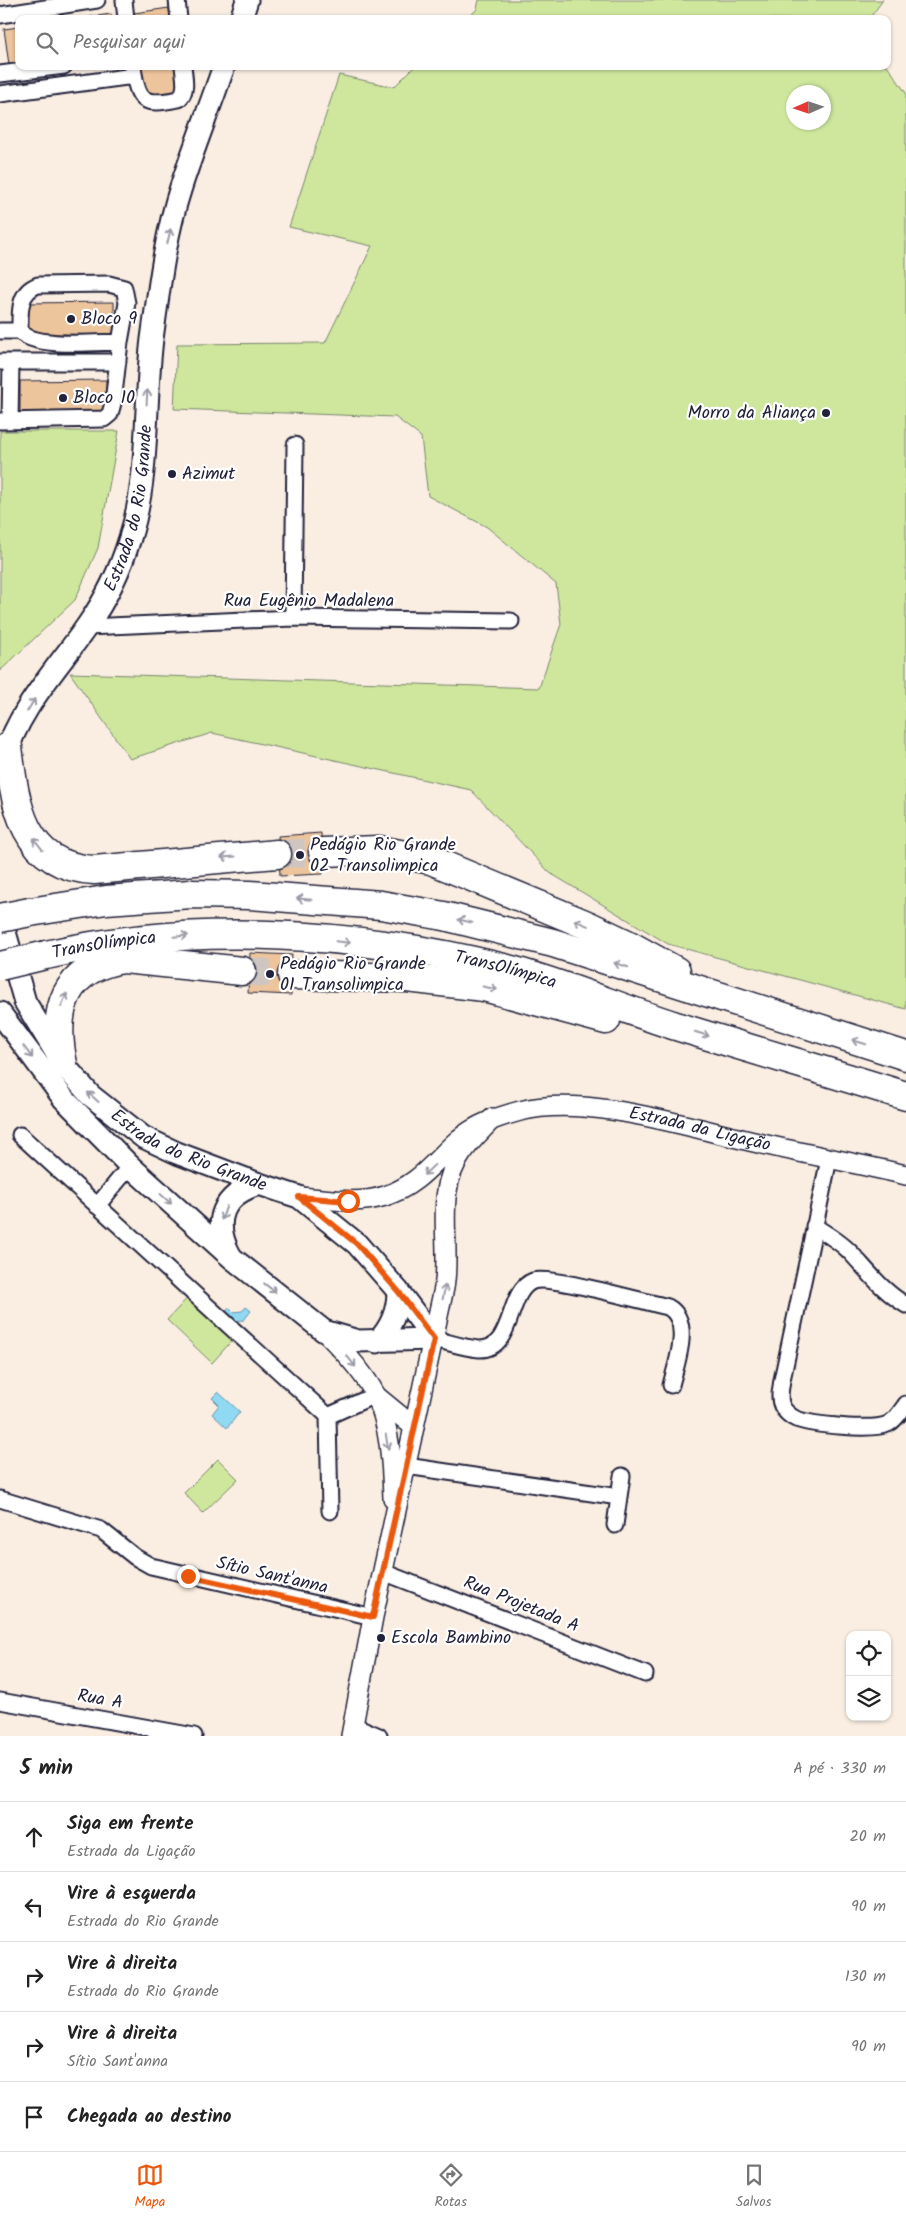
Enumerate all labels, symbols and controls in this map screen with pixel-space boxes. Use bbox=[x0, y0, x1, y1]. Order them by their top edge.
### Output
search box bbox=[15, 15, 891, 70]
text: Pesquisar aqui bbox=[73, 28, 185, 58]
icon: search bbox=[33, 29, 61, 57]
north arrow bbox=[786, 85, 831, 130]
one-way arrow bbox=[165, 229, 174, 245]
place label: Bloco 9 bbox=[81, 305, 137, 334]
marker: Bloco 9 bbox=[65, 313, 77, 325]
place label: Bloco 10 bbox=[73, 384, 135, 413]
one-way arrow bbox=[143, 389, 152, 405]
marker: Bloco 10 bbox=[57, 392, 69, 404]
place label: Morro da Aliança bbox=[688, 399, 816, 428]
marker: Morro da Aliança bbox=[820, 407, 832, 419]
street label: Estrada do Rio Grande bbox=[96, 424, 161, 597]
place label: Azimut bbox=[182, 460, 236, 489]
marker: Azimut bbox=[166, 468, 178, 480]
street label: Rua Eugênio Madalena bbox=[224, 587, 394, 616]
one-way arrow bbox=[27, 698, 37, 712]
place label: Pedágio Rio Grande 02 Transolimpica bbox=[310, 831, 456, 881]
one-way arrow bbox=[32, 838, 43, 851]
marker: Pedágio Rio Grande 02 Transolimpica bbox=[294, 849, 306, 861]
one-way arrow bbox=[220, 853, 236, 862]
one-way arrow bbox=[297, 895, 313, 904]
one-way arrow bbox=[458, 916, 474, 925]
one-way arrow bbox=[574, 917, 589, 927]
street label: TransOlímpica bbox=[49, 923, 157, 968]
one-way arrow bbox=[172, 931, 188, 941]
one-way arrow bbox=[334, 937, 350, 947]
street label: TransOlímpica bbox=[452, 943, 560, 997]
place label: Pedágio Rio Grande 01 Transolimpica bbox=[280, 950, 426, 1000]
one-way arrow bbox=[614, 960, 630, 970]
marker: Pedágio Rio Grande 01 Transolimpica bbox=[264, 968, 276, 980]
one-way arrow bbox=[481, 984, 497, 993]
one-way arrow bbox=[60, 993, 70, 1008]
one-way arrow bbox=[694, 1029, 710, 1039]
one-way arrow bbox=[852, 1036, 868, 1046]
one-way arrow bbox=[23, 1045, 34, 1058]
one-way arrow bbox=[87, 1092, 100, 1103]
street label: Estrada da Ligação bbox=[627, 1099, 773, 1160]
street label: Estrada do Rio Grande bbox=[104, 1102, 270, 1200]
one-way arrow bbox=[422, 1164, 435, 1176]
route start bbox=[337, 1190, 360, 1213]
one-way arrow bbox=[159, 1193, 172, 1205]
one-way arrow bbox=[219, 1205, 228, 1220]
one-way arrow bbox=[263, 1283, 276, 1294]
one-way arrow bbox=[439, 1284, 449, 1300]
one-way arrow bbox=[346, 1354, 356, 1368]
one-way arrow bbox=[383, 1433, 393, 1449]
street label: Sítio Sant'anna bbox=[213, 1549, 331, 1603]
route end bbox=[177, 1565, 200, 1588]
street label: Rua Projetada A bbox=[459, 1569, 583, 1641]
place label: Escola Bambino bbox=[391, 1624, 511, 1653]
map controls bbox=[846, 1631, 891, 1721]
button: locate bbox=[846, 1631, 891, 1676]
marker: Escola Bambino bbox=[375, 1632, 387, 1644]
button: layers bbox=[846, 1676, 891, 1721]
street label: Rua A bbox=[75, 1682, 125, 1718]
text: 5 min bbox=[20, 1752, 73, 1785]
text: A pé · 330 m bbox=[793, 1756, 886, 1781]
text: Siga em frente bbox=[67, 1809, 194, 1839]
icon: ahead bbox=[20, 1823, 48, 1851]
text: 20 m bbox=[850, 1824, 886, 1849]
text: Estrada da Ligação bbox=[67, 1839, 196, 1864]
text: Vire à esquerda bbox=[67, 1879, 196, 1909]
icon: left bbox=[20, 1893, 48, 1921]
text: 90 m bbox=[851, 1894, 886, 1919]
text: Estrada do Rio Grande bbox=[67, 1909, 219, 1934]
text: Vire à direita bbox=[67, 1949, 177, 1979]
icon: right bbox=[20, 1963, 48, 1991]
text: 130 m bbox=[845, 1964, 886, 1989]
text: Estrada do Rio Grande bbox=[67, 1979, 219, 2004]
text: Vire à direita bbox=[67, 2019, 177, 2049]
icon: right bbox=[20, 2033, 48, 2061]
text: 90 m bbox=[851, 2034, 886, 2059]
text: Sítio Sant'anna bbox=[67, 2049, 168, 2074]
text: Chegada ao destino bbox=[67, 2102, 232, 2132]
icon: arrive bbox=[20, 2103, 48, 2131]
tab: Mapa bbox=[135, 2161, 165, 2213]
tab: Rotas bbox=[434, 2161, 467, 2213]
tab: Salvos bbox=[736, 2161, 772, 2213]

